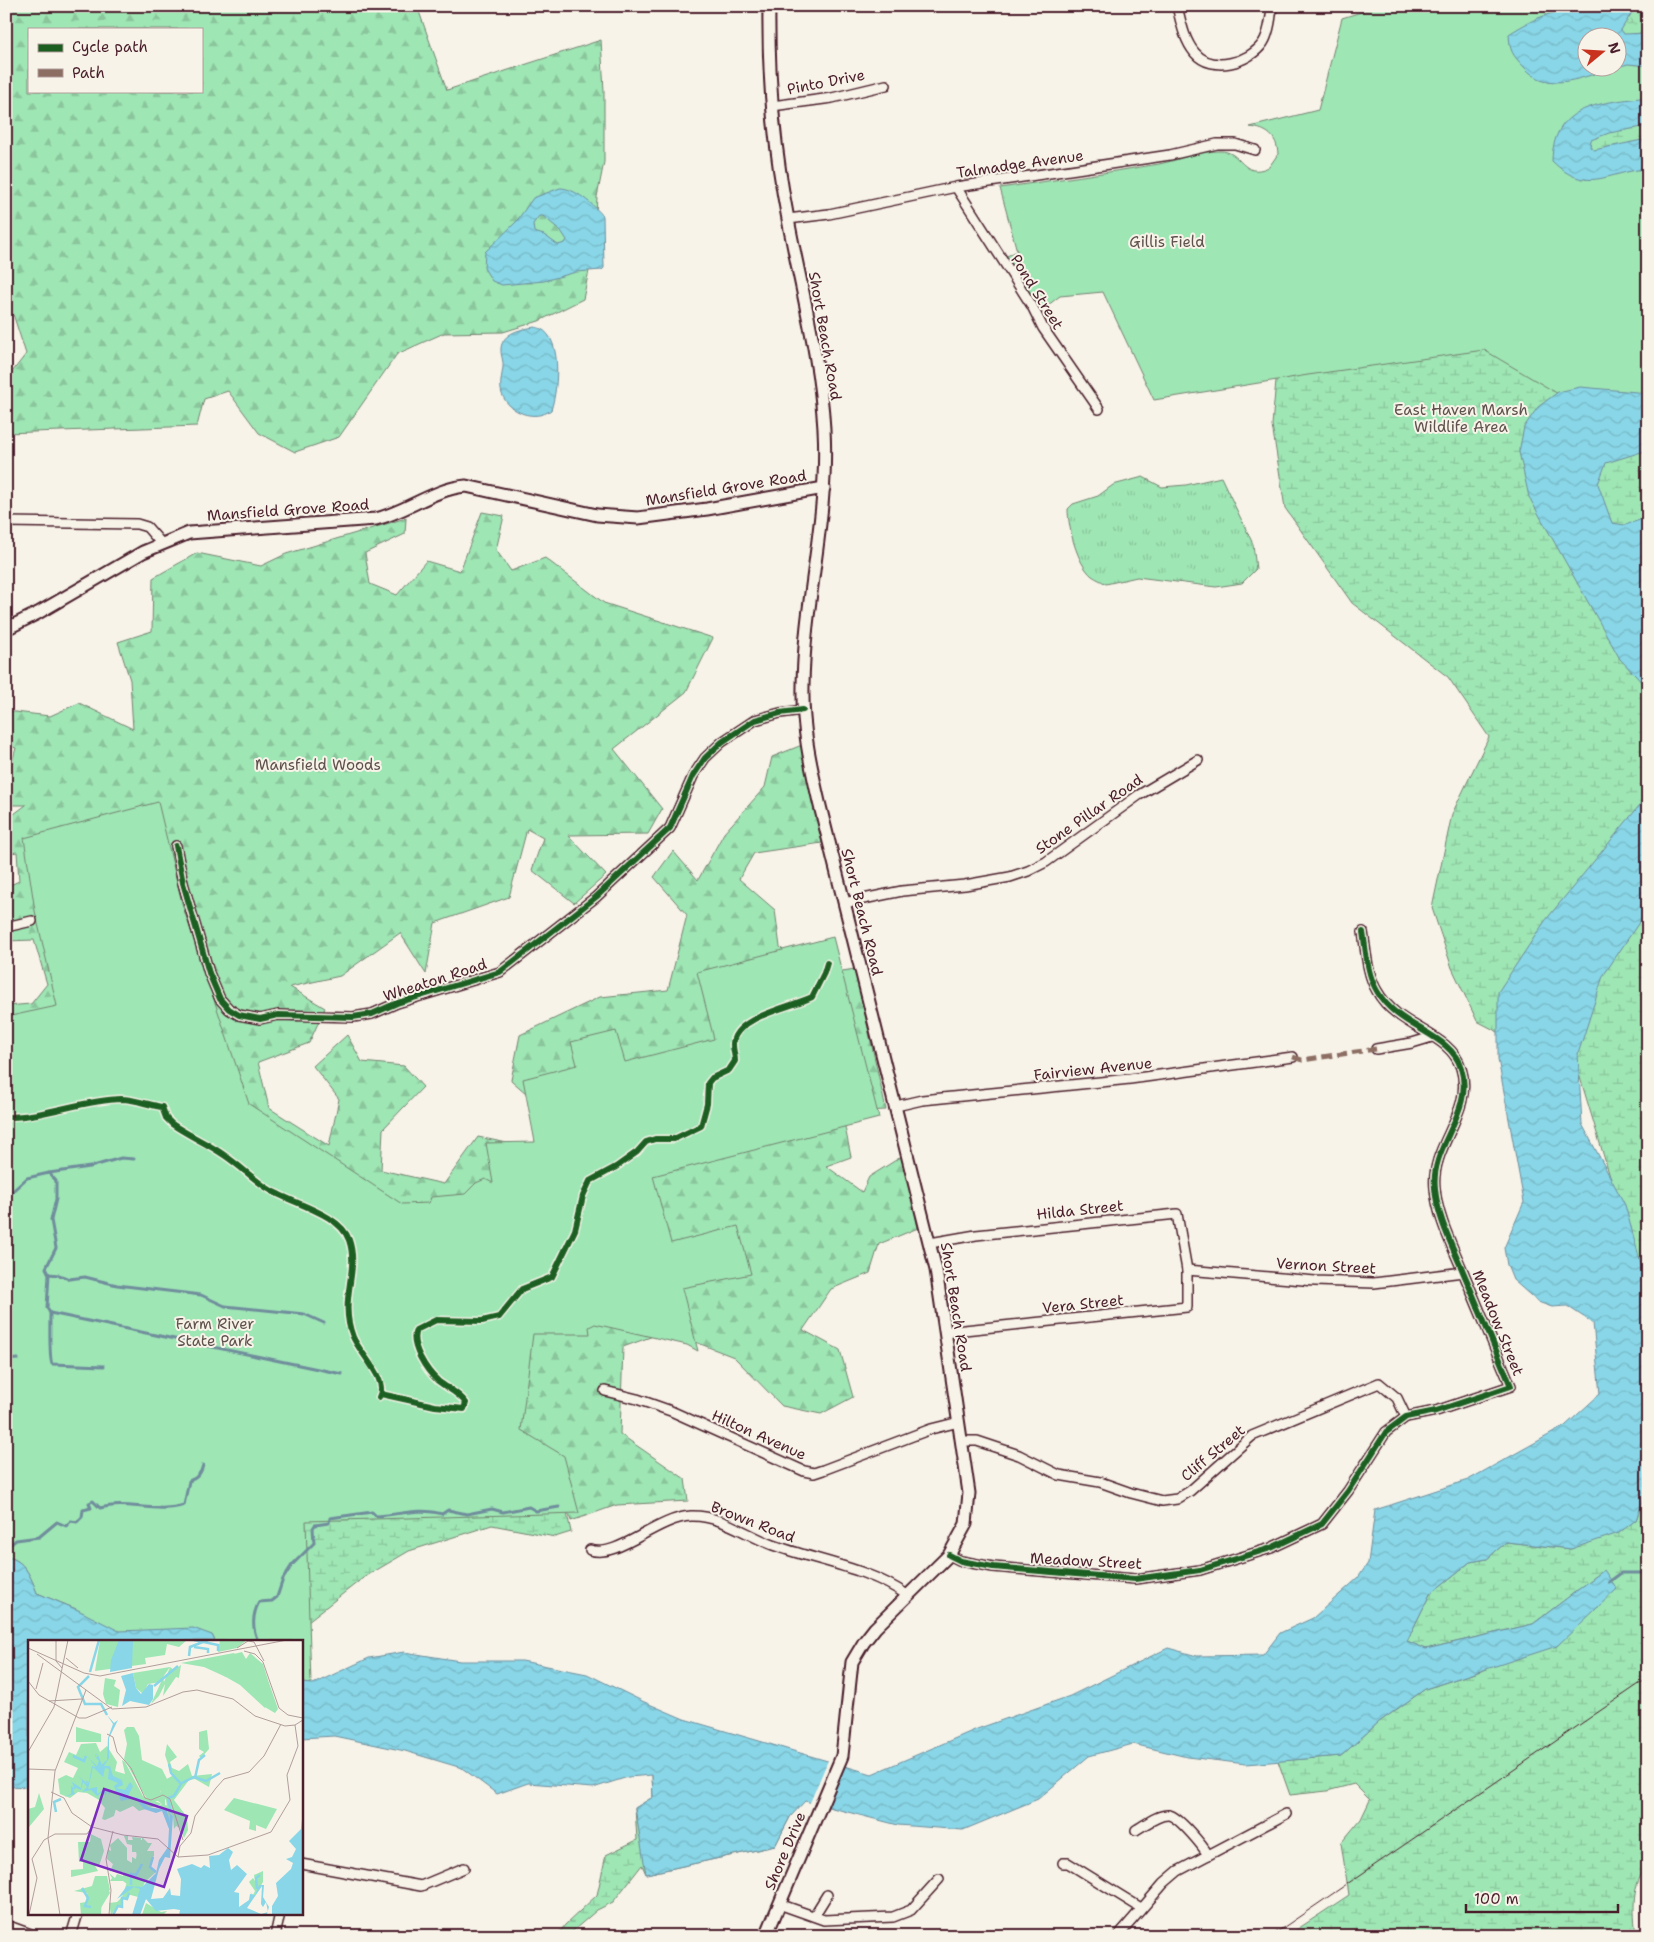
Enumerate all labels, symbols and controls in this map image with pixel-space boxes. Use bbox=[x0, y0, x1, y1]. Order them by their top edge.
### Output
legend bbox=[28, 28, 202, 92]
north arrow bbox=[1576, 28, 1626, 78]
text: Cycle path bbox=[72, 37, 148, 57]
text: N bbox=[1604, 40, 1625, 56]
text: Path bbox=[72, 63, 105, 83]
street label: Pinto Drive bbox=[785, 65, 867, 99]
street label: Talmadge Avenue bbox=[955, 145, 1085, 183]
park label: Gillis Field bbox=[1129, 232, 1205, 252]
street label: Pond Street bbox=[1006, 251, 1068, 333]
street label: Short Beach Road bbox=[804, 270, 846, 402]
park label: East Haven Marsh Wildlife Area bbox=[1394, 400, 1528, 437]
street label: Mansfield Grove Road bbox=[644, 465, 808, 511]
street label: Mansfield Grove Road bbox=[206, 494, 370, 526]
park label: Mansfield Woods bbox=[255, 755, 381, 775]
street label: Stone Pillar Road bbox=[1031, 769, 1147, 859]
street label: Short Beach Road bbox=[837, 846, 888, 978]
street label: Wheaton Road bbox=[381, 954, 490, 1006]
street label: Fairview Avenue bbox=[1033, 1053, 1153, 1085]
street label: Hilda Street bbox=[1036, 1195, 1124, 1225]
street label: Short Beach Road bbox=[936, 1241, 976, 1373]
street label: Vernon Street bbox=[1275, 1253, 1377, 1279]
street label: Meadow Street bbox=[1468, 1267, 1528, 1379]
street label: Vera Street bbox=[1041, 1290, 1125, 1318]
park label: Farm River State Park bbox=[176, 1314, 254, 1351]
street label: Hilton Avenue bbox=[709, 1405, 809, 1465]
street label: Cliff Street bbox=[1177, 1420, 1249, 1486]
street label: Brown Road bbox=[708, 1497, 799, 1547]
street label: Meadow Street bbox=[1029, 1548, 1143, 1574]
inset map bbox=[28, 1640, 302, 1914]
street label: Shore Drive bbox=[760, 1809, 810, 1893]
scale bar bbox=[1466, 1882, 1619, 1914]
text: 100 m bbox=[1474, 1889, 1519, 1909]

